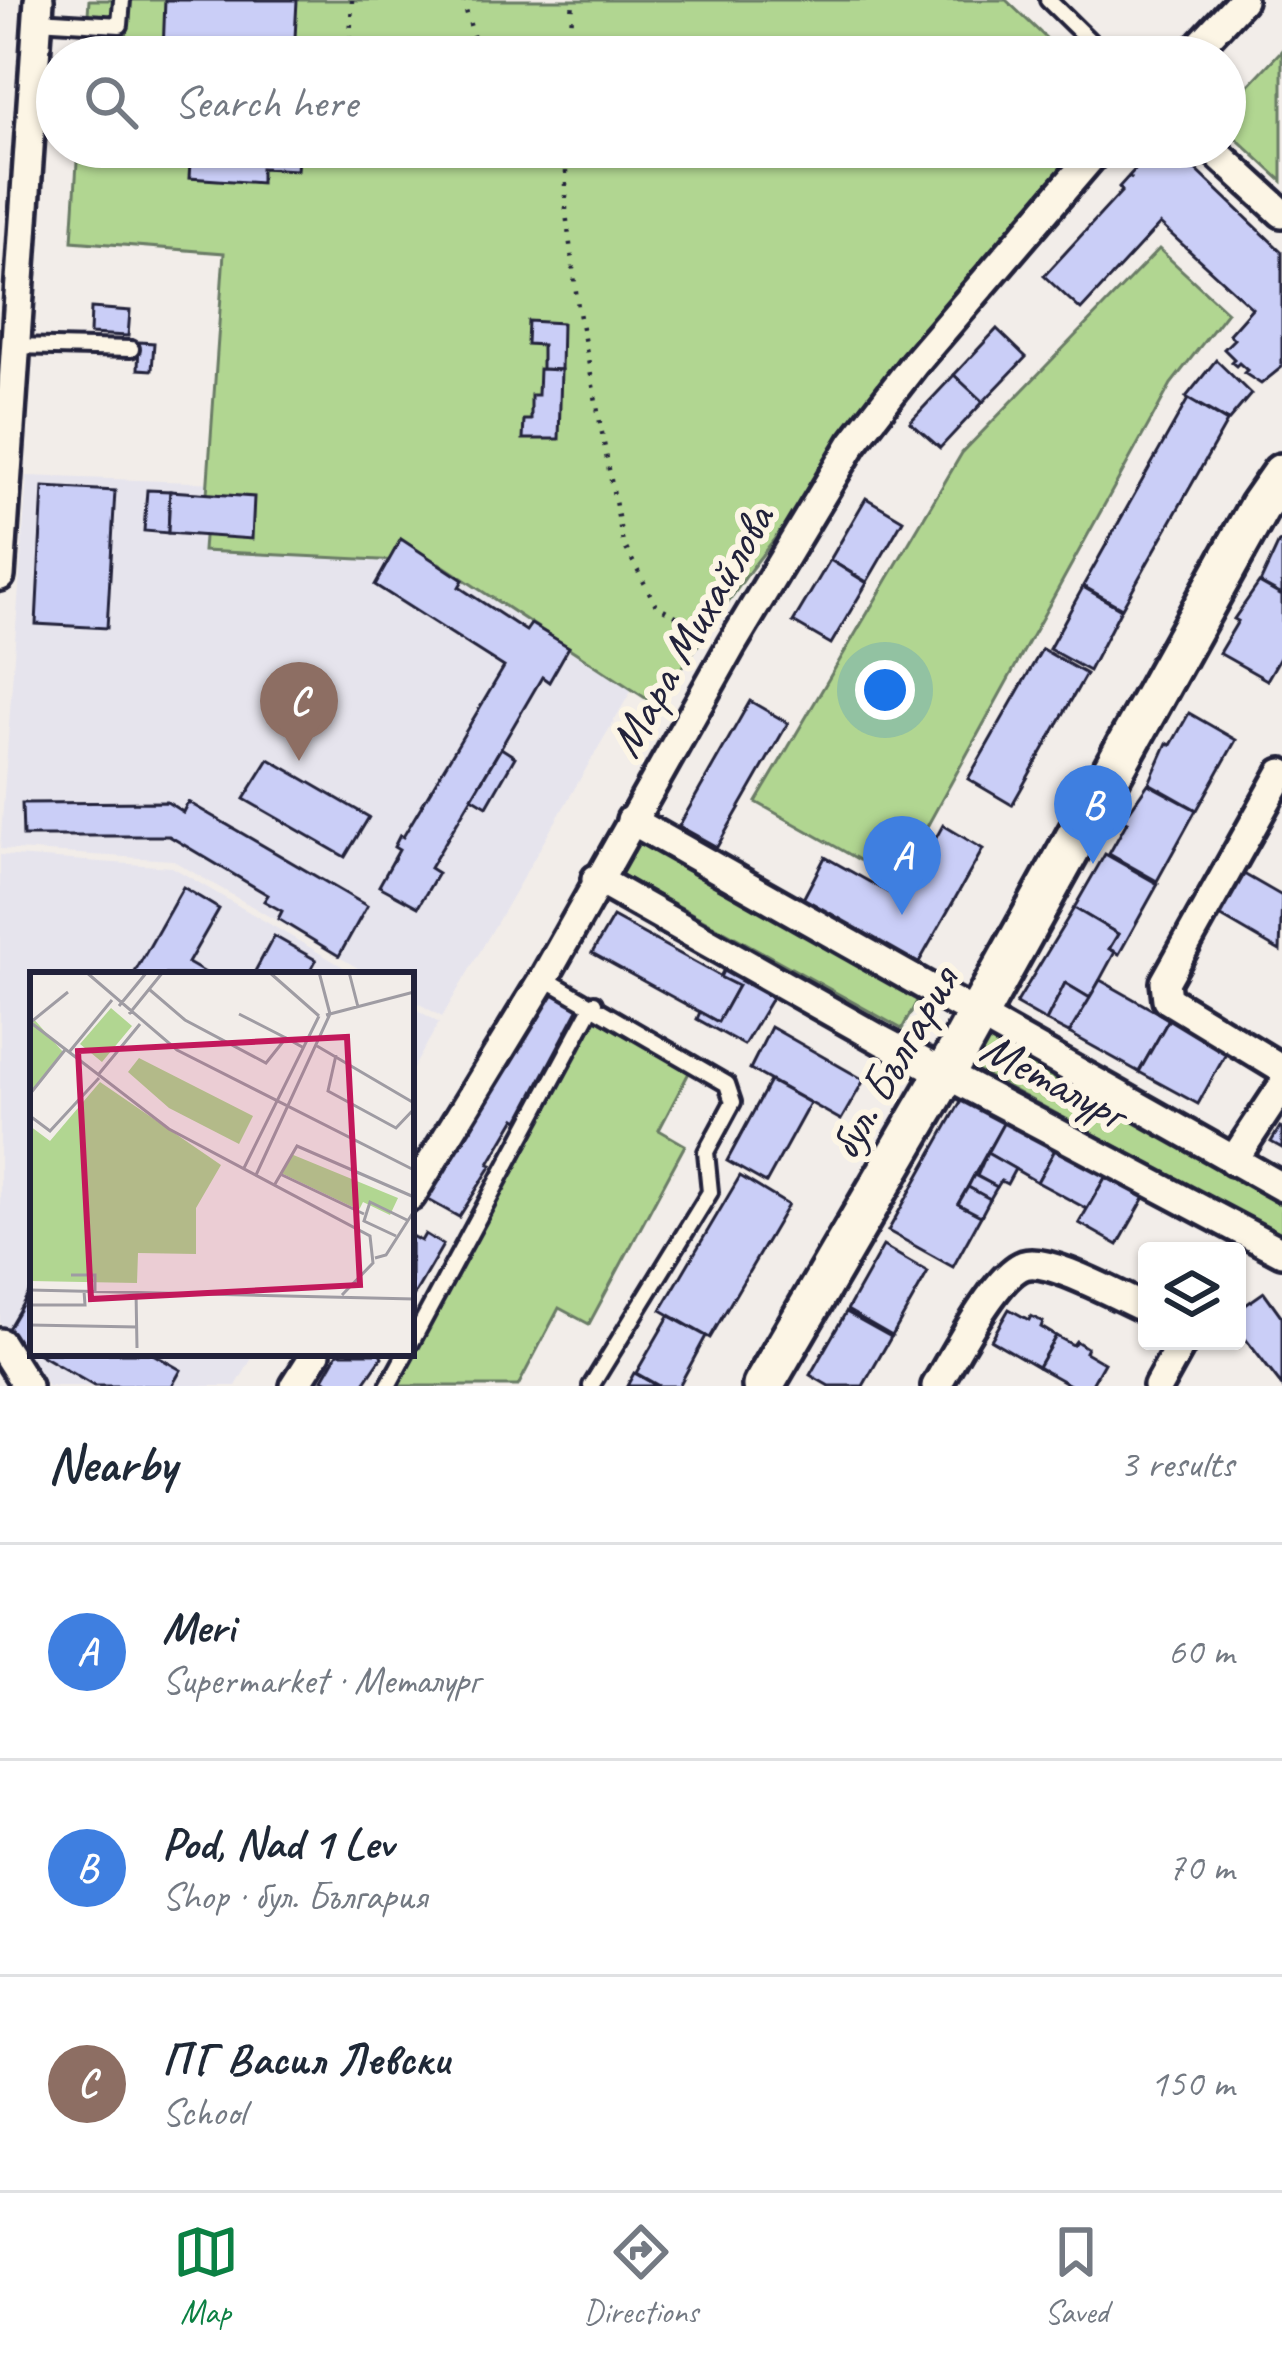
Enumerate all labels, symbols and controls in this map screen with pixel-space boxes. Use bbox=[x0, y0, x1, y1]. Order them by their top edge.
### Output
search box bbox=[36, 36, 1246, 168]
icon: search bbox=[78, 69, 144, 135]
text: Search here bbox=[174, 74, 357, 131]
street label: Мара Михайлова bbox=[595, 491, 788, 767]
your location bbox=[855, 660, 915, 720]
pin: C bbox=[260, 662, 338, 761]
pin: B bbox=[1054, 765, 1132, 864]
pin: A bbox=[863, 816, 941, 915]
street label: бул. България bbox=[814, 953, 974, 1169]
inset map bbox=[30, 972, 414, 1356]
street label: Металург bbox=[971, 1017, 1142, 1146]
map controls bbox=[1138, 1242, 1246, 1350]
button: layers bbox=[1138, 1242, 1246, 1350]
text: Nearby bbox=[48, 1432, 176, 1496]
text: 3 results bbox=[1120, 1440, 1234, 1489]
text: Meri bbox=[162, 1599, 235, 1656]
text: A bbox=[77, 1627, 97, 1676]
text: 60 m bbox=[1168, 1627, 1234, 1676]
text: Supermarket · Металург bbox=[162, 1656, 480, 1705]
text: Pod, Nad 1 Lev bbox=[162, 1815, 393, 1872]
text: B bbox=[77, 1843, 97, 1892]
text: 70 m bbox=[1168, 1843, 1234, 1892]
text: Shop · бул. България bbox=[162, 1872, 427, 1921]
text: ПГ Васил Левски bbox=[162, 2031, 449, 2088]
text: C bbox=[78, 2059, 96, 2108]
text: 150 m bbox=[1150, 2059, 1234, 2108]
text: School bbox=[162, 2088, 246, 2137]
tab: Map bbox=[173, 2219, 239, 2333]
tab: Directions bbox=[584, 2219, 698, 2333]
tab: Saved bbox=[1043, 2219, 1109, 2333]

